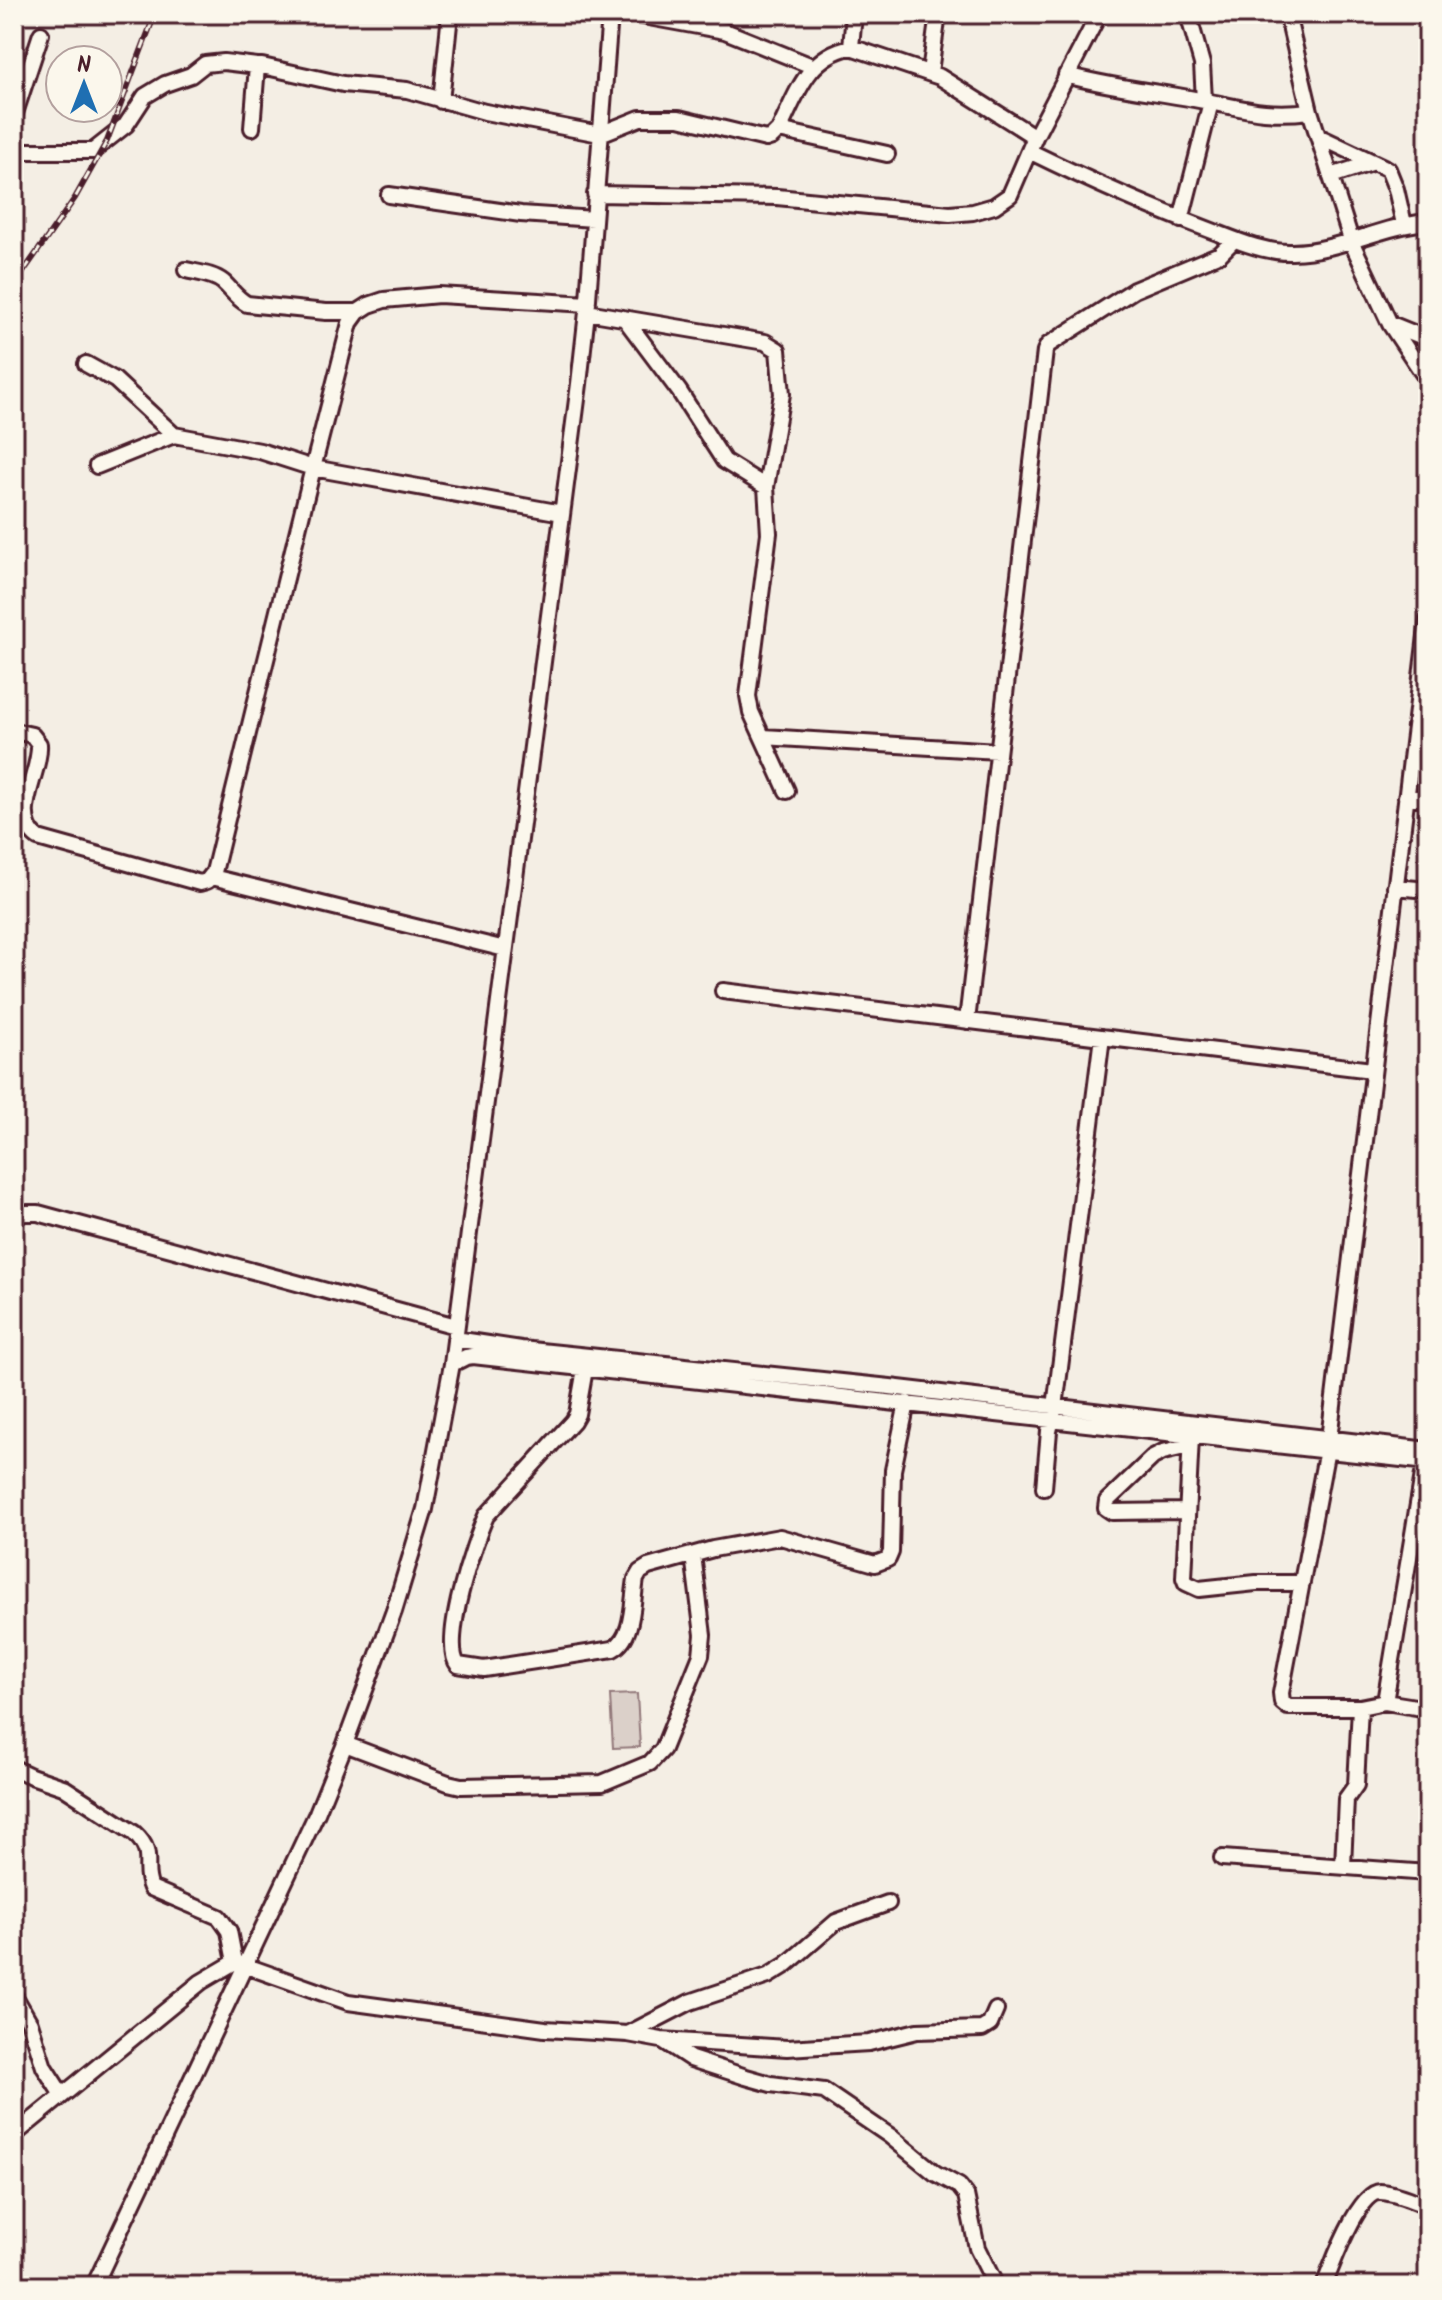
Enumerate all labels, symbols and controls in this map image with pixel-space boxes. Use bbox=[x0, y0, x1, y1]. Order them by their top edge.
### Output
north arrow bbox=[44, 44, 124, 124]
text: N bbox=[77, 49, 91, 84]

